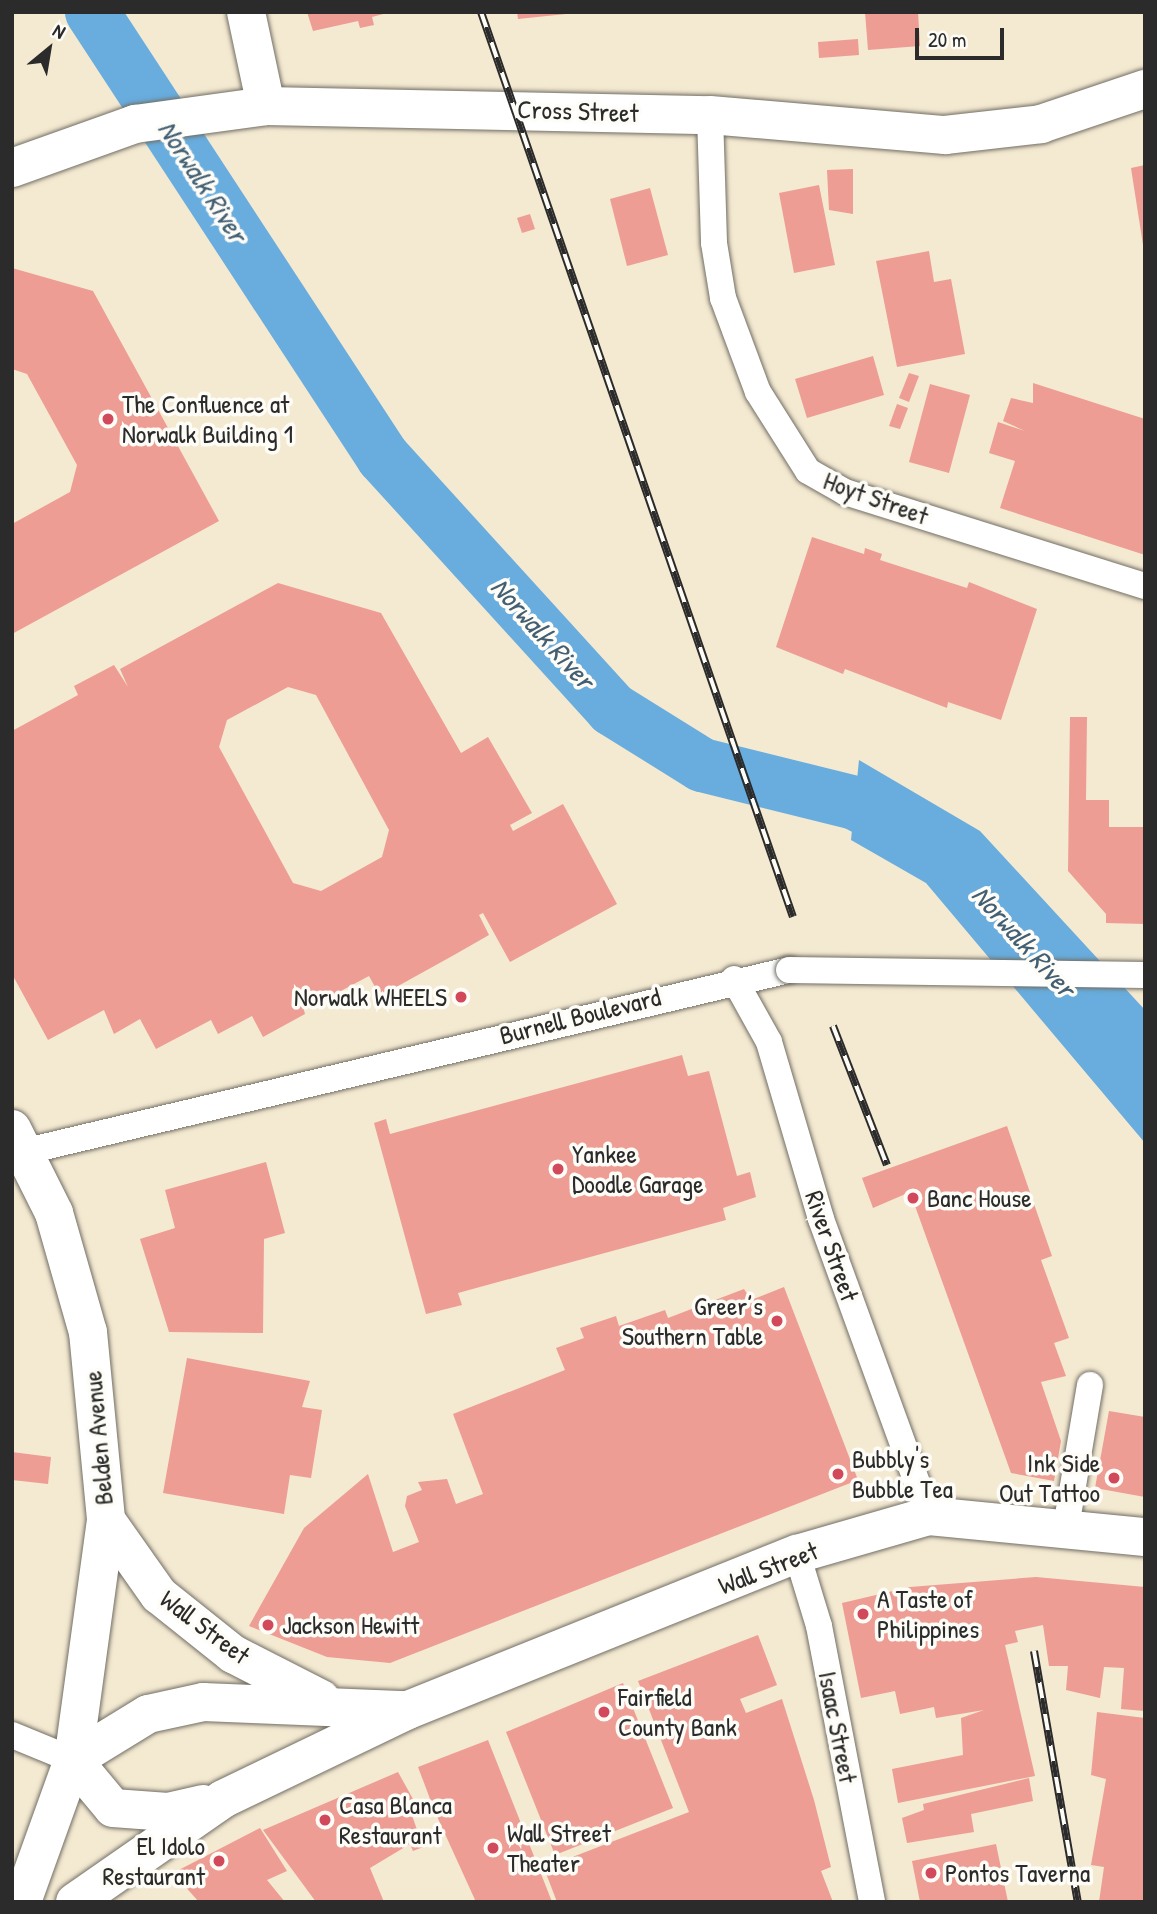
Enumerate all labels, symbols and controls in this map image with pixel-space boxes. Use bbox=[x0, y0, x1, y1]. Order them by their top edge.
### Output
north arrow bbox=[14, 14, 84, 84]
scale bar bbox=[919, 14, 1008, 58]
text: N bbox=[49, 17, 70, 45]
text: 20 m bbox=[928, 25, 966, 54]
street label: Cross Street bbox=[517, 93, 639, 129]
water label: Norwalk River bbox=[151, 114, 255, 248]
place label: The Confluence at Norwalk Building 1 bbox=[122, 388, 293, 450]
marker: The Confluence at Norwalk Building 1 bbox=[100, 411, 116, 427]
street label: Hoyt Street bbox=[819, 465, 933, 531]
water label: Norwalk River bbox=[484, 570, 602, 696]
water label: Norwalk River bbox=[965, 878, 1083, 1004]
place label: Norwalk WHEELS bbox=[294, 981, 447, 1013]
street label: Burnell Boulevard bbox=[496, 981, 664, 1051]
marker: Norwalk WHEELS bbox=[453, 989, 469, 1005]
place label: Yankee Doodle Garage bbox=[572, 1138, 703, 1200]
marker: Yankee Doodle Garage bbox=[550, 1161, 566, 1177]
place label: Banc House bbox=[927, 1182, 1032, 1214]
street label: River Street bbox=[799, 1187, 865, 1305]
marker: Banc House bbox=[905, 1190, 921, 1206]
place label: Greer’s Southern Table bbox=[622, 1290, 763, 1352]
marker: Greer’s Southern Table bbox=[769, 1313, 785, 1329]
street label: Belden Avenue bbox=[77, 1370, 119, 1506]
place label: Bubbly's Bubble Tea bbox=[852, 1443, 953, 1504]
place label: Ink Side Out Tattoo bbox=[999, 1447, 1100, 1508]
marker: Bubbly's Bubble Tea bbox=[830, 1466, 846, 1482]
marker: Ink Side Out Tattoo bbox=[1106, 1470, 1122, 1486]
street label: Wall Street bbox=[714, 1535, 822, 1601]
street label: Wall Street bbox=[154, 1583, 256, 1671]
place label: A Taste of Philippines bbox=[877, 1583, 979, 1644]
marker: A Taste of Philippines bbox=[855, 1606, 871, 1622]
place label: Jackson Hewitt bbox=[282, 1609, 419, 1641]
marker: Jackson Hewitt bbox=[260, 1617, 276, 1633]
street label: Isaac Street bbox=[812, 1669, 864, 1785]
place label: Fairfield County Bank bbox=[618, 1681, 737, 1742]
marker: Fairfield County Bank bbox=[596, 1704, 612, 1720]
place label: Casa Blanca Restaurant bbox=[339, 1789, 452, 1850]
marker: Casa Blanca Restaurant bbox=[317, 1812, 333, 1828]
place label: Wall Street Theater bbox=[507, 1817, 611, 1878]
place label: El Idolo Restaurant bbox=[102, 1830, 205, 1892]
marker: Wall Street Theater bbox=[485, 1840, 501, 1856]
marker: El Idolo Restaurant bbox=[211, 1853, 227, 1869]
place label: Pontos Taverna bbox=[945, 1857, 1090, 1889]
marker: Pontos Taverna bbox=[923, 1865, 939, 1881]

